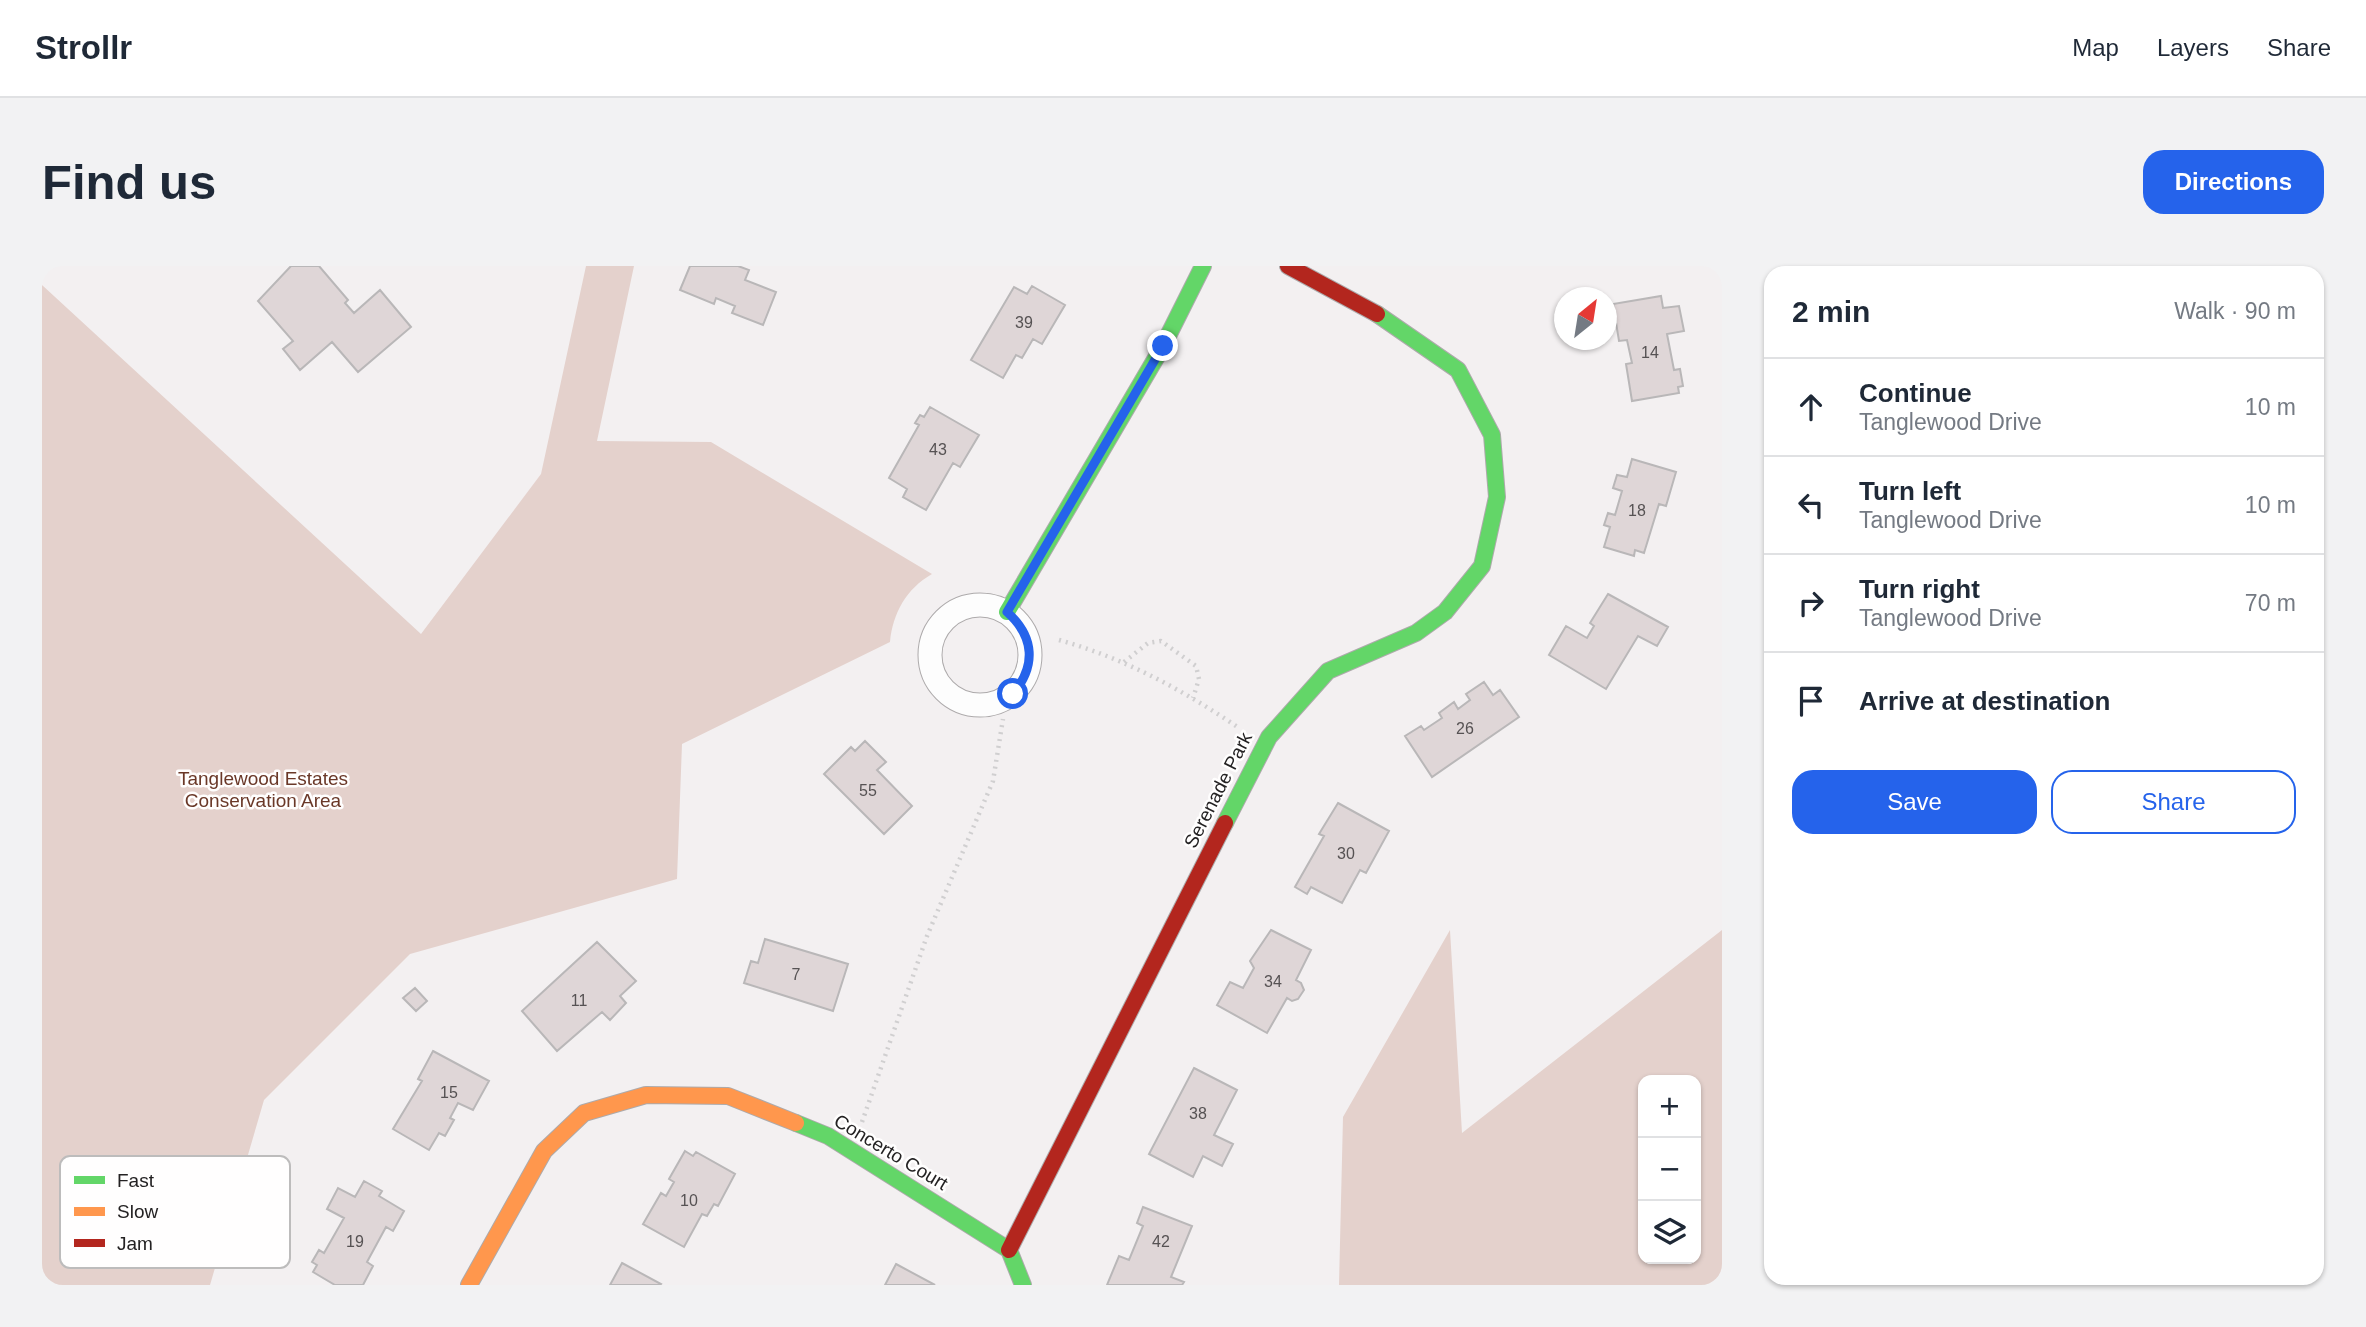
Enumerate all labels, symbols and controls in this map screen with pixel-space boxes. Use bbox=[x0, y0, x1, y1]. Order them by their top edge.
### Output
text: Strollr bbox=[35, 29, 132, 66]
text: Map bbox=[2072, 34, 2119, 61]
text: Layers bbox=[2157, 34, 2229, 61]
text: Share bbox=[2267, 34, 2331, 61]
button: Directions bbox=[2143, 150, 2324, 214]
text: Find us bbox=[42, 155, 216, 209]
north arrow bbox=[1554, 287, 1617, 350]
text: 2 min bbox=[1792, 295, 1870, 328]
text: Walk · 90 m bbox=[2174, 298, 2296, 324]
house number: 39 bbox=[1015, 314, 1033, 331]
route end bbox=[1147, 330, 1178, 361]
house number: 14 bbox=[1641, 344, 1659, 361]
text: Continue bbox=[1859, 378, 1972, 408]
icon: ahead bbox=[1792, 388, 1830, 426]
text: 10 m bbox=[2245, 394, 2296, 420]
text: Tanglewood Drive bbox=[1859, 409, 2042, 435]
house number: 43 bbox=[929, 441, 947, 458]
text: Turn left bbox=[1859, 476, 1961, 506]
icon: left bbox=[1792, 486, 1830, 524]
text: 10 m bbox=[2245, 492, 2296, 518]
house number: 18 bbox=[1628, 502, 1646, 519]
text: Tanglewood Drive bbox=[1859, 507, 2042, 533]
text: Turn right bbox=[1859, 574, 1980, 604]
icon: right bbox=[1792, 584, 1830, 622]
text: 70 m bbox=[2245, 590, 2296, 616]
text: Tanglewood Drive bbox=[1859, 605, 2042, 631]
route start bbox=[997, 678, 1028, 709]
icon: arrive bbox=[1792, 682, 1830, 720]
text: Arrive at destination bbox=[1859, 686, 2110, 716]
house number: 26 bbox=[1456, 720, 1474, 737]
street label: Serenade Park bbox=[1180, 728, 1256, 851]
park label: Tanglewood Estates Conservation Area bbox=[178, 768, 348, 811]
button: Save bbox=[1792, 770, 2037, 834]
button: Share bbox=[2051, 770, 2296, 834]
house number: 55 bbox=[859, 782, 877, 799]
house number: 30 bbox=[1337, 845, 1355, 862]
house number: 7 bbox=[792, 966, 801, 983]
house number: 34 bbox=[1264, 973, 1282, 990]
house number: 11 bbox=[571, 992, 587, 1009]
map controls bbox=[1638, 1075, 1701, 1264]
button: + bbox=[1638, 1075, 1701, 1138]
house number: 15 bbox=[440, 1084, 458, 1101]
house number: 38 bbox=[1189, 1105, 1207, 1122]
street label: Concerto Court bbox=[830, 1110, 952, 1195]
button: − bbox=[1638, 1138, 1701, 1201]
legend bbox=[60, 1156, 290, 1268]
text: Fast bbox=[117, 1170, 155, 1191]
house number: 10 bbox=[680, 1192, 698, 1209]
text: Slow bbox=[117, 1201, 158, 1222]
button: layers bbox=[1638, 1201, 1701, 1264]
text: Jam bbox=[117, 1233, 153, 1254]
house number: 19 bbox=[346, 1233, 364, 1250]
house number: 42 bbox=[1152, 1233, 1170, 1250]

